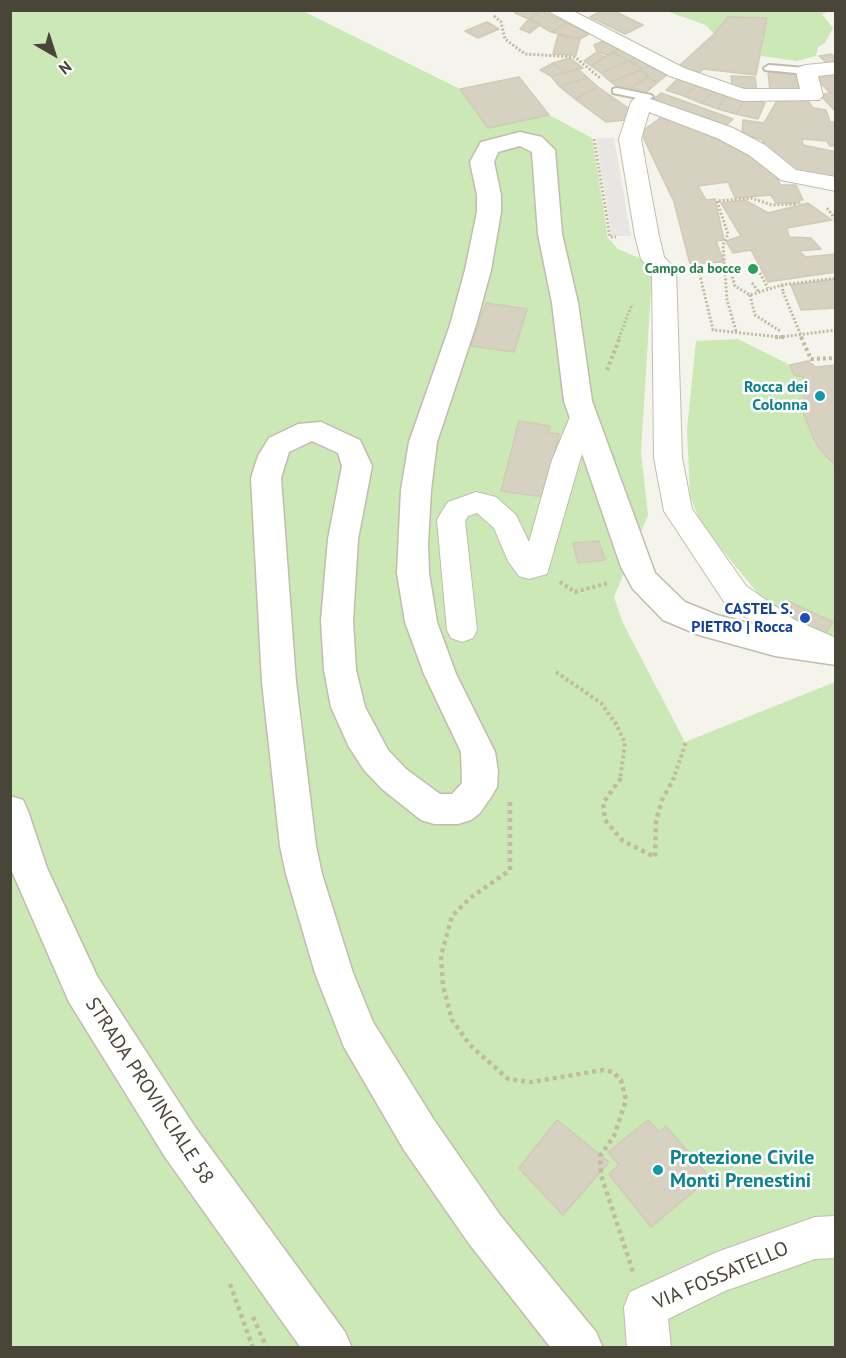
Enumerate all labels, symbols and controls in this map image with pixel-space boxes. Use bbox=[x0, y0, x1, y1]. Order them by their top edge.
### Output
north arrow bbox=[24, 24, 84, 84]
text: N bbox=[55, 57, 76, 79]
place label: Campo da bocce bbox=[645, 261, 741, 277]
marker: Campo da bocce bbox=[746, 262, 760, 276]
place label: Rocca dei Colonna bbox=[744, 377, 808, 415]
marker: Rocca dei Colonna bbox=[813, 389, 827, 403]
place label: CASTEL S. PIETRO | Rocca bbox=[691, 599, 793, 637]
marker: CASTEL S. PIETRO | Rocca bbox=[798, 611, 812, 625]
street label: STRADA PROVINCIALE 58 bbox=[80, 993, 218, 1189]
place label: Protezione Civile Monti Prenestini bbox=[670, 1146, 814, 1193]
marker: Protezione Civile Monti Prenestini bbox=[651, 1163, 665, 1177]
street label: VIA FOSSATELLO bbox=[650, 1237, 792, 1315]

